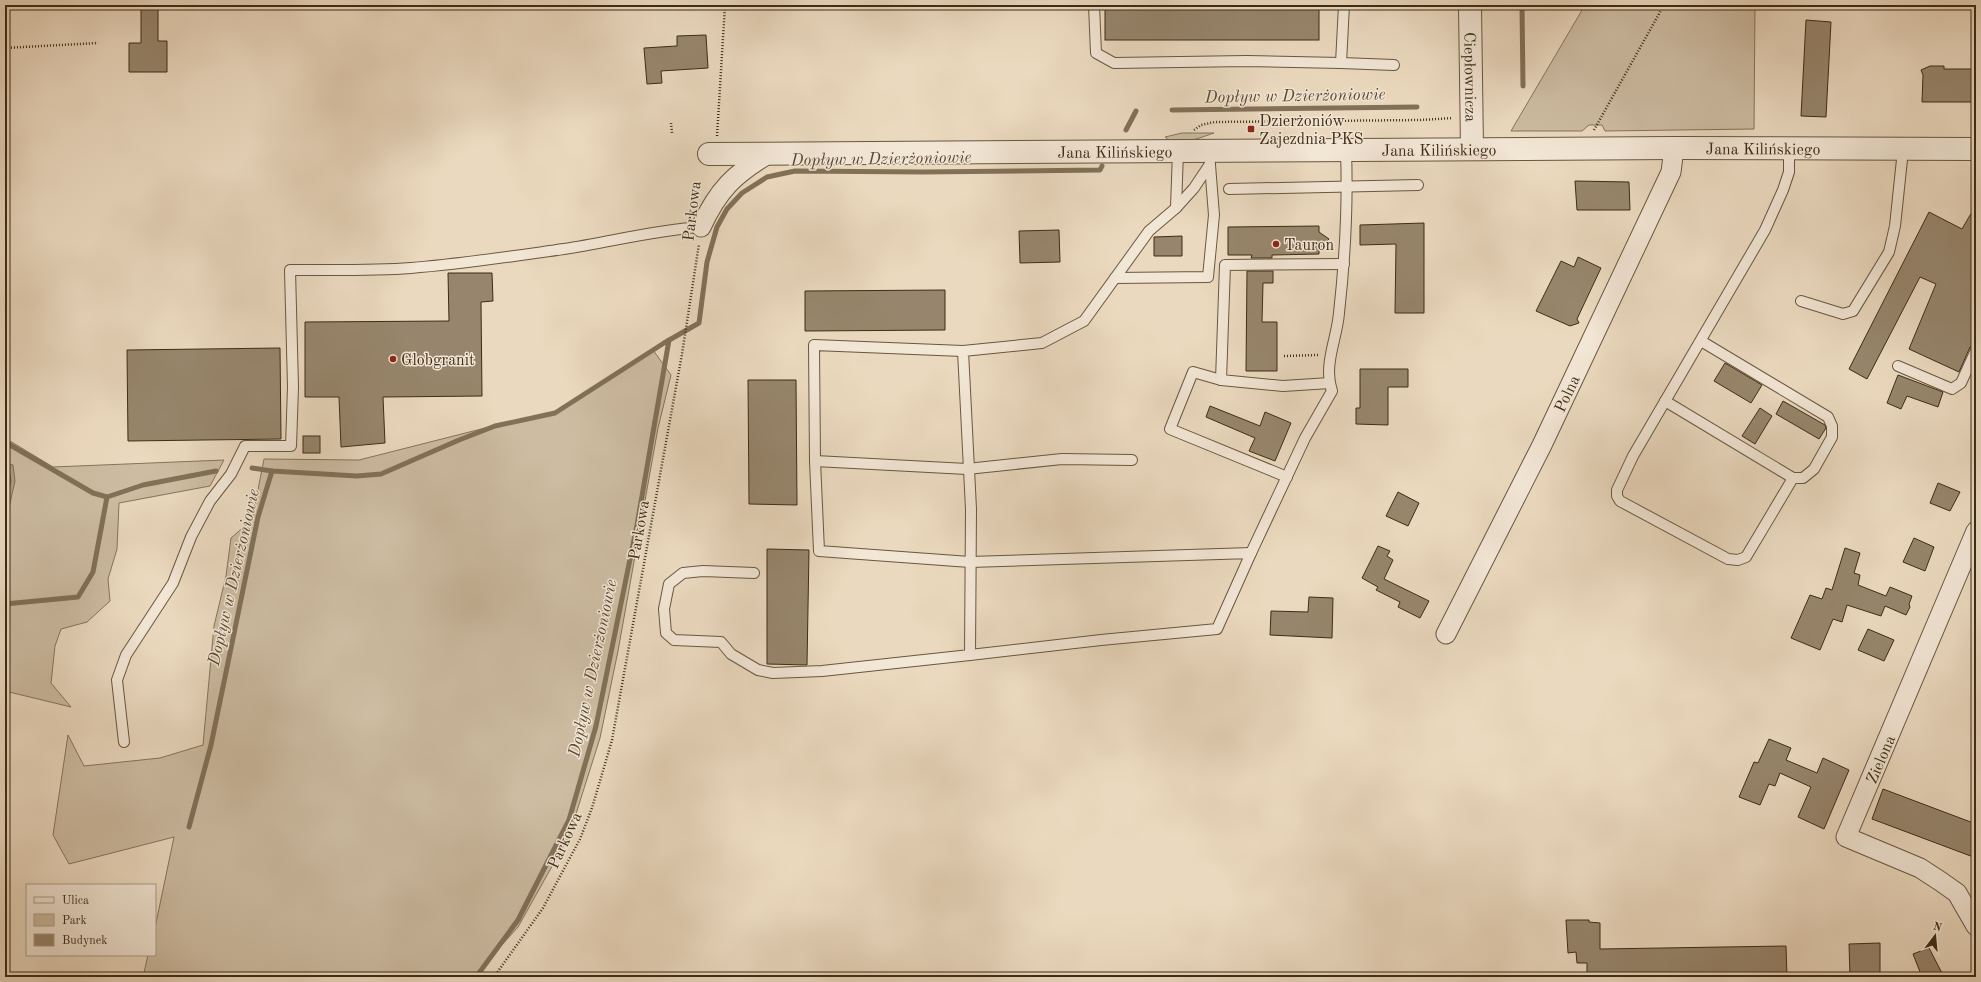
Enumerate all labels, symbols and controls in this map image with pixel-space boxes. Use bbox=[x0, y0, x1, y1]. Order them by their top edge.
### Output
street label: Ciepłownicza bbox=[1460, 32, 1478, 122]
water label: Dopływ w Dzierżoniowie bbox=[1203, 86, 1386, 107]
place label: Dzierżoniów Zajezdnia PKS bbox=[1259, 114, 1364, 148]
marker: Dzierżoniów Zajezdnia PKS bbox=[1246, 124, 1256, 134]
street label: Jana Kilińskiego bbox=[1706, 142, 1821, 158]
street label: Jana Kilińskiego bbox=[1382, 143, 1497, 160]
street label: Jana Kilińskiego bbox=[1058, 145, 1173, 162]
water label: Dopływ w Dzierżoniowie bbox=[789, 149, 972, 170]
street label: Parkowa bbox=[681, 180, 705, 242]
place label: Tauron bbox=[1284, 238, 1335, 254]
marker: Tauron bbox=[1271, 239, 1281, 249]
place label: Globgranit bbox=[401, 353, 475, 369]
marker: Globgranit bbox=[388, 354, 398, 364]
street label: Polna bbox=[1553, 373, 1584, 415]
water label: Dopływ w Dzierżoniowie bbox=[206, 487, 263, 668]
street label: Parkowa bbox=[627, 499, 653, 562]
water label: Dopływ w Dzierżoniowie bbox=[566, 578, 621, 760]
street label: Zielona bbox=[1865, 733, 1899, 786]
street label: Parkowa bbox=[546, 810, 586, 872]
legend bbox=[26, 884, 156, 956]
text: Ulica bbox=[62, 895, 89, 907]
text: Park bbox=[62, 915, 87, 927]
north arrow bbox=[1915, 916, 1955, 956]
text: N bbox=[1932, 921, 1943, 934]
text: Budynek bbox=[62, 935, 108, 947]

